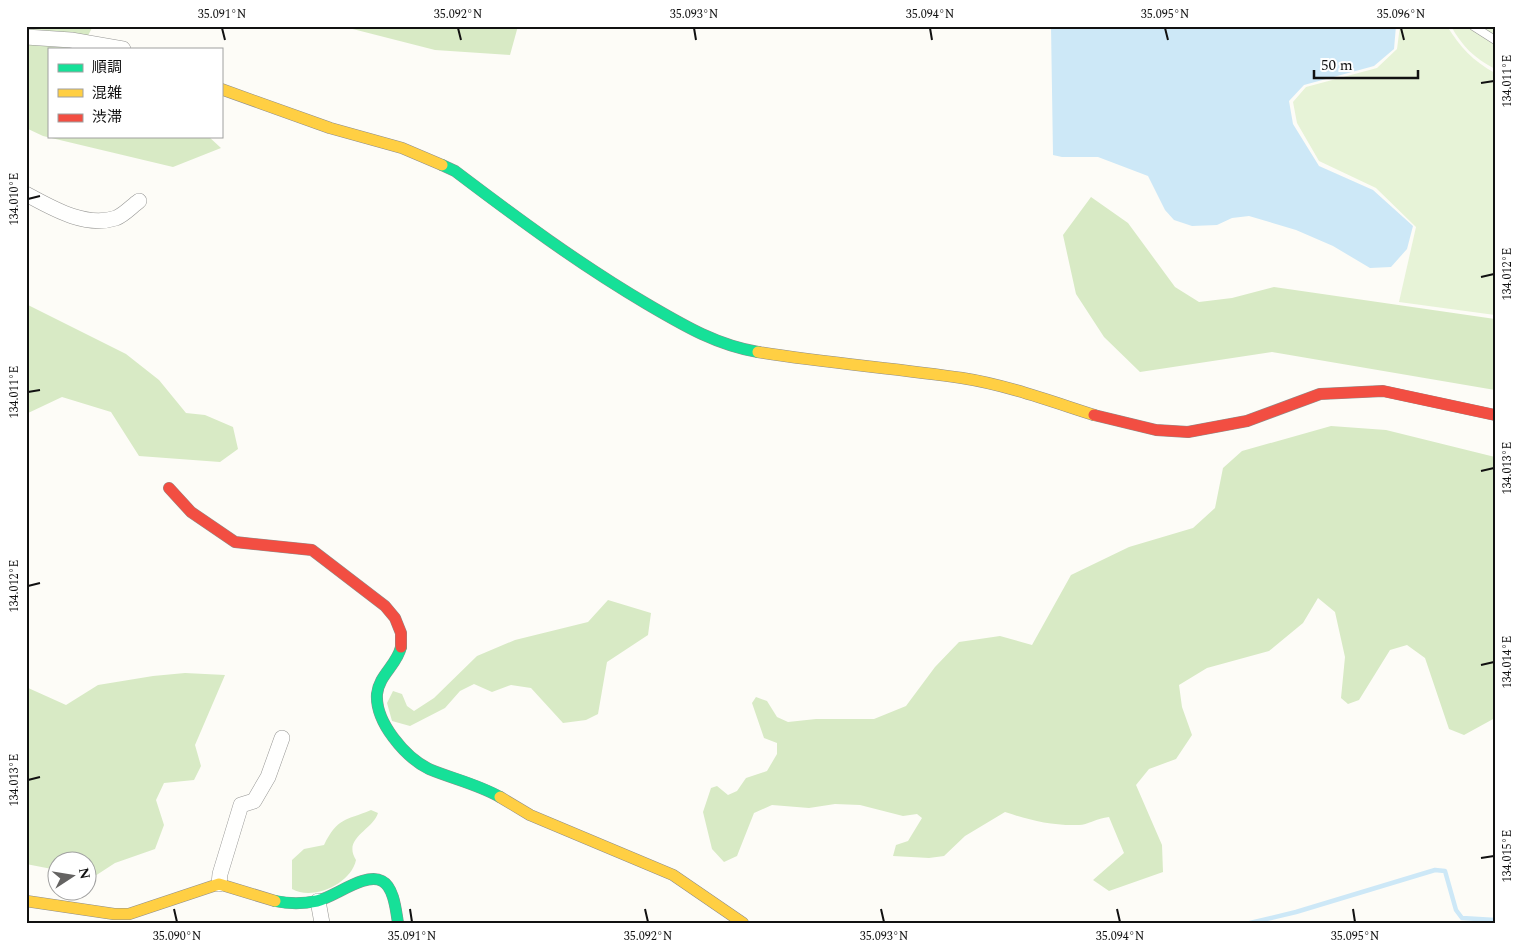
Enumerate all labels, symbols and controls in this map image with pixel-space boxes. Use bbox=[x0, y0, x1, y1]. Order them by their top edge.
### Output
text: 35.091°N bbox=[198, 5, 246, 24]
text: 35.092°N bbox=[434, 5, 482, 24]
text: 35.093°N bbox=[670, 5, 718, 24]
text: 35.094°N bbox=[906, 5, 954, 24]
text: 35.095°N bbox=[1141, 5, 1189, 24]
text: 35.096°N bbox=[1377, 5, 1425, 24]
legend bbox=[48, 48, 222, 138]
scale bar bbox=[1314, 48, 1417, 80]
text: 50 m bbox=[1321, 54, 1353, 77]
text: 134.011°E bbox=[1498, 55, 1517, 107]
text: 順調 bbox=[92, 56, 122, 79]
text: 混雑 bbox=[92, 82, 122, 105]
text: 渋滞 bbox=[92, 106, 122, 129]
text: 134.010°E bbox=[5, 173, 24, 225]
text: 134.012°E bbox=[1498, 248, 1517, 300]
text: 134.011°E bbox=[5, 366, 24, 418]
text: 134.013°E bbox=[1498, 442, 1517, 494]
text: 134.012°E bbox=[5, 560, 24, 612]
text: 134.014°E bbox=[1498, 636, 1517, 688]
text: 134.013°E bbox=[5, 754, 24, 806]
text: 134.015°E bbox=[1498, 830, 1517, 882]
north arrow bbox=[48, 852, 98, 902]
text: N bbox=[73, 866, 96, 881]
text: 35.090°N bbox=[153, 927, 201, 946]
text: 35.091°N bbox=[388, 927, 436, 946]
text: 35.092°N bbox=[624, 927, 672, 946]
text: 35.093°N bbox=[860, 927, 908, 946]
text: 35.094°N bbox=[1096, 927, 1144, 946]
text: 35.095°N bbox=[1331, 927, 1379, 946]

